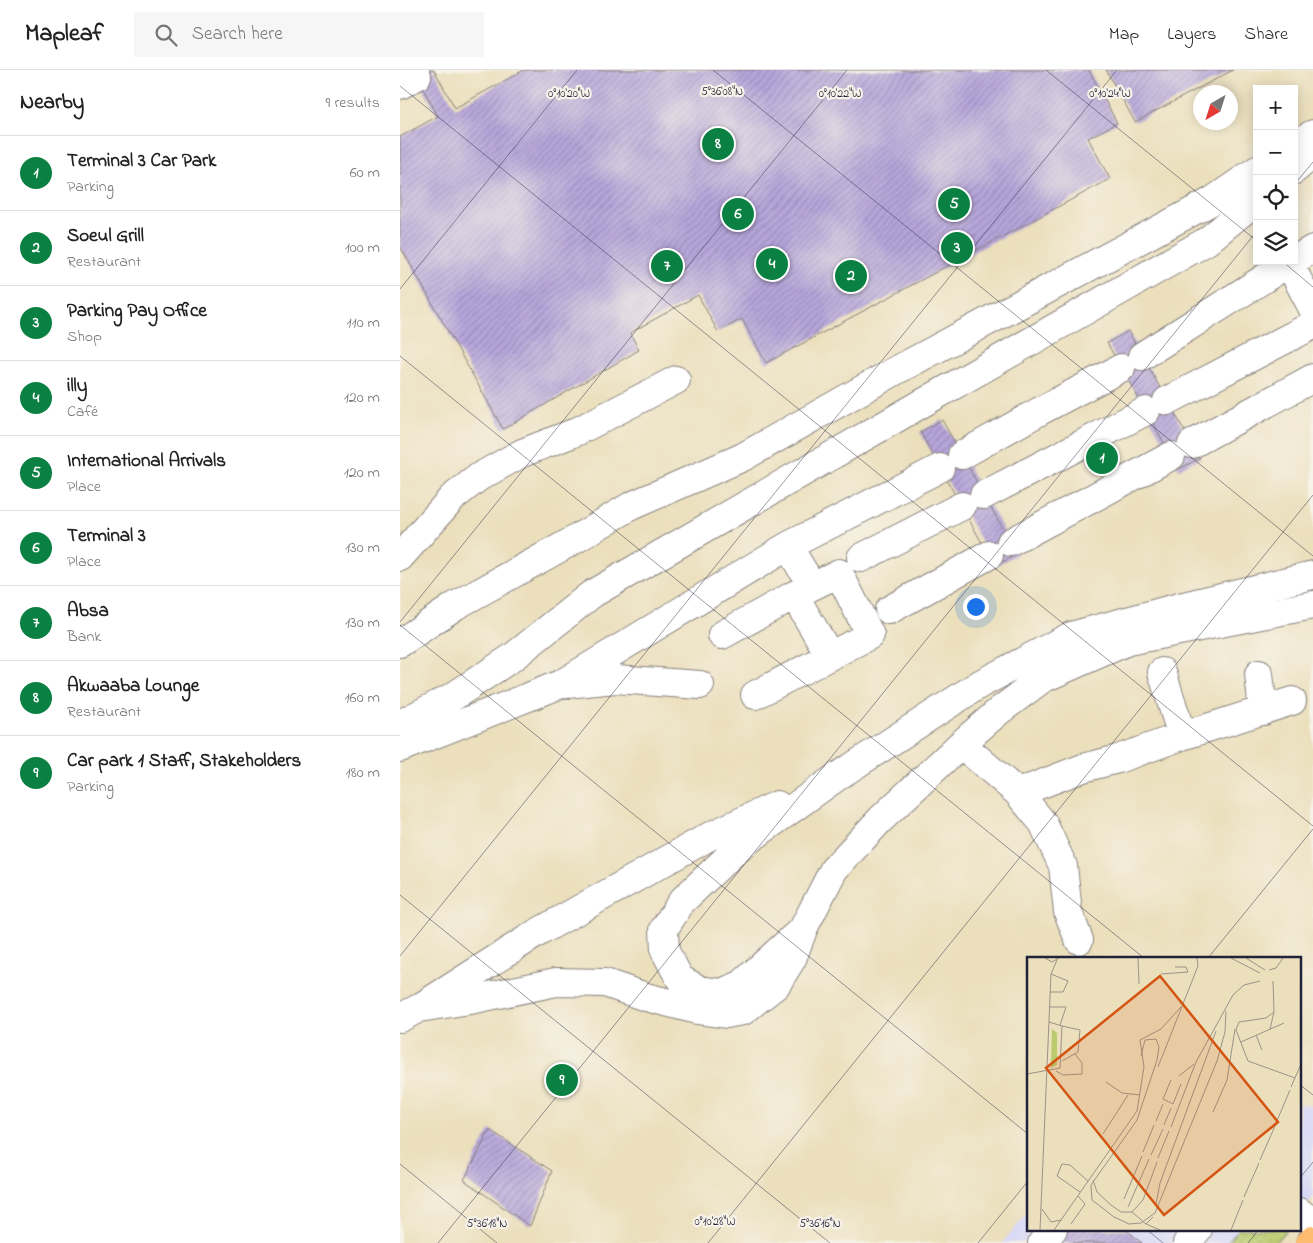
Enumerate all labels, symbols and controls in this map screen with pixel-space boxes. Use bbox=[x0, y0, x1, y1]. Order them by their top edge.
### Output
search box bbox=[134, 12, 484, 57]
text: Mapleaf bbox=[25, 17, 104, 52]
icon: search bbox=[152, 21, 180, 49]
text: Search here bbox=[192, 21, 283, 48]
text: Map bbox=[1109, 22, 1139, 48]
text: Layers bbox=[1167, 22, 1217, 48]
text: Share bbox=[1245, 22, 1288, 48]
text: 5°36'08"N bbox=[701, 83, 743, 101]
text: 0°10'20"W bbox=[548, 85, 590, 103]
text: 0°10'22"W bbox=[819, 85, 861, 103]
text: 0°10'24"W bbox=[1089, 85, 1131, 103]
north arrow bbox=[1193, 85, 1238, 130]
map controls bbox=[1253, 85, 1298, 265]
button: + bbox=[1253, 85, 1298, 130]
text: Nearby bbox=[20, 88, 84, 118]
text: 9 results bbox=[326, 91, 380, 115]
pin: 8 bbox=[702, 125, 734, 163]
button: − bbox=[1253, 130, 1298, 175]
text: Terminal 3 Car Park bbox=[67, 148, 216, 175]
text: 1 bbox=[33, 161, 39, 185]
text: 60 m bbox=[350, 161, 380, 185]
text: Parking bbox=[67, 175, 114, 199]
button: locate bbox=[1253, 175, 1298, 220]
pin: 5 bbox=[938, 185, 970, 223]
pin: 6 bbox=[722, 195, 754, 233]
button: layers bbox=[1253, 220, 1298, 265]
text: Soeul Grill bbox=[67, 223, 144, 250]
pin: 3 bbox=[941, 229, 973, 267]
text: 2 bbox=[32, 236, 40, 260]
text: 100 m bbox=[345, 236, 380, 260]
pin: 4 bbox=[756, 245, 788, 283]
pin: 7 bbox=[651, 247, 683, 285]
text: Restaurant bbox=[67, 250, 141, 274]
pin: 2 bbox=[835, 257, 867, 295]
text: Parking Pay Office bbox=[67, 298, 207, 325]
text: 3 bbox=[33, 311, 39, 335]
text: 110 m bbox=[346, 311, 380, 335]
text: Shop bbox=[67, 325, 102, 349]
text: illy bbox=[67, 373, 87, 400]
text: 4 bbox=[33, 386, 39, 410]
text: 120 m bbox=[344, 386, 380, 410]
text: Café bbox=[67, 400, 98, 424]
pin: 1 bbox=[1086, 439, 1118, 477]
text: International Arrivals bbox=[67, 448, 226, 475]
text: 5 bbox=[31, 461, 41, 485]
text: 120 m bbox=[344, 461, 380, 485]
text: Place bbox=[67, 475, 101, 499]
text: Terminal 3 bbox=[67, 523, 146, 550]
text: 6 bbox=[32, 536, 40, 560]
text: 130 m bbox=[345, 536, 380, 560]
text: Place bbox=[67, 550, 101, 574]
your location bbox=[963, 594, 989, 620]
text: Absa bbox=[67, 598, 109, 625]
text: 7 bbox=[33, 611, 39, 635]
text: 130 m bbox=[345, 611, 380, 635]
text: Bank bbox=[67, 625, 101, 649]
text: Akwaaba Lounge bbox=[67, 673, 199, 700]
text: 8 bbox=[33, 686, 39, 710]
text: 160 m bbox=[345, 686, 380, 710]
text: Restaurant bbox=[67, 700, 141, 724]
text: Car park 1 Staff, Stakeholders bbox=[67, 748, 301, 775]
text: 9 bbox=[34, 761, 38, 785]
text: 180 m bbox=[346, 761, 380, 785]
text: Parking bbox=[67, 775, 114, 799]
inset map bbox=[1027, 957, 1301, 1230]
pin: 9 bbox=[546, 1061, 578, 1099]
text: 0°10'28"W bbox=[694, 1213, 736, 1231]
text: 5°36'18"N bbox=[467, 1215, 507, 1233]
text: 5°36'16"N bbox=[799, 1215, 841, 1233]

